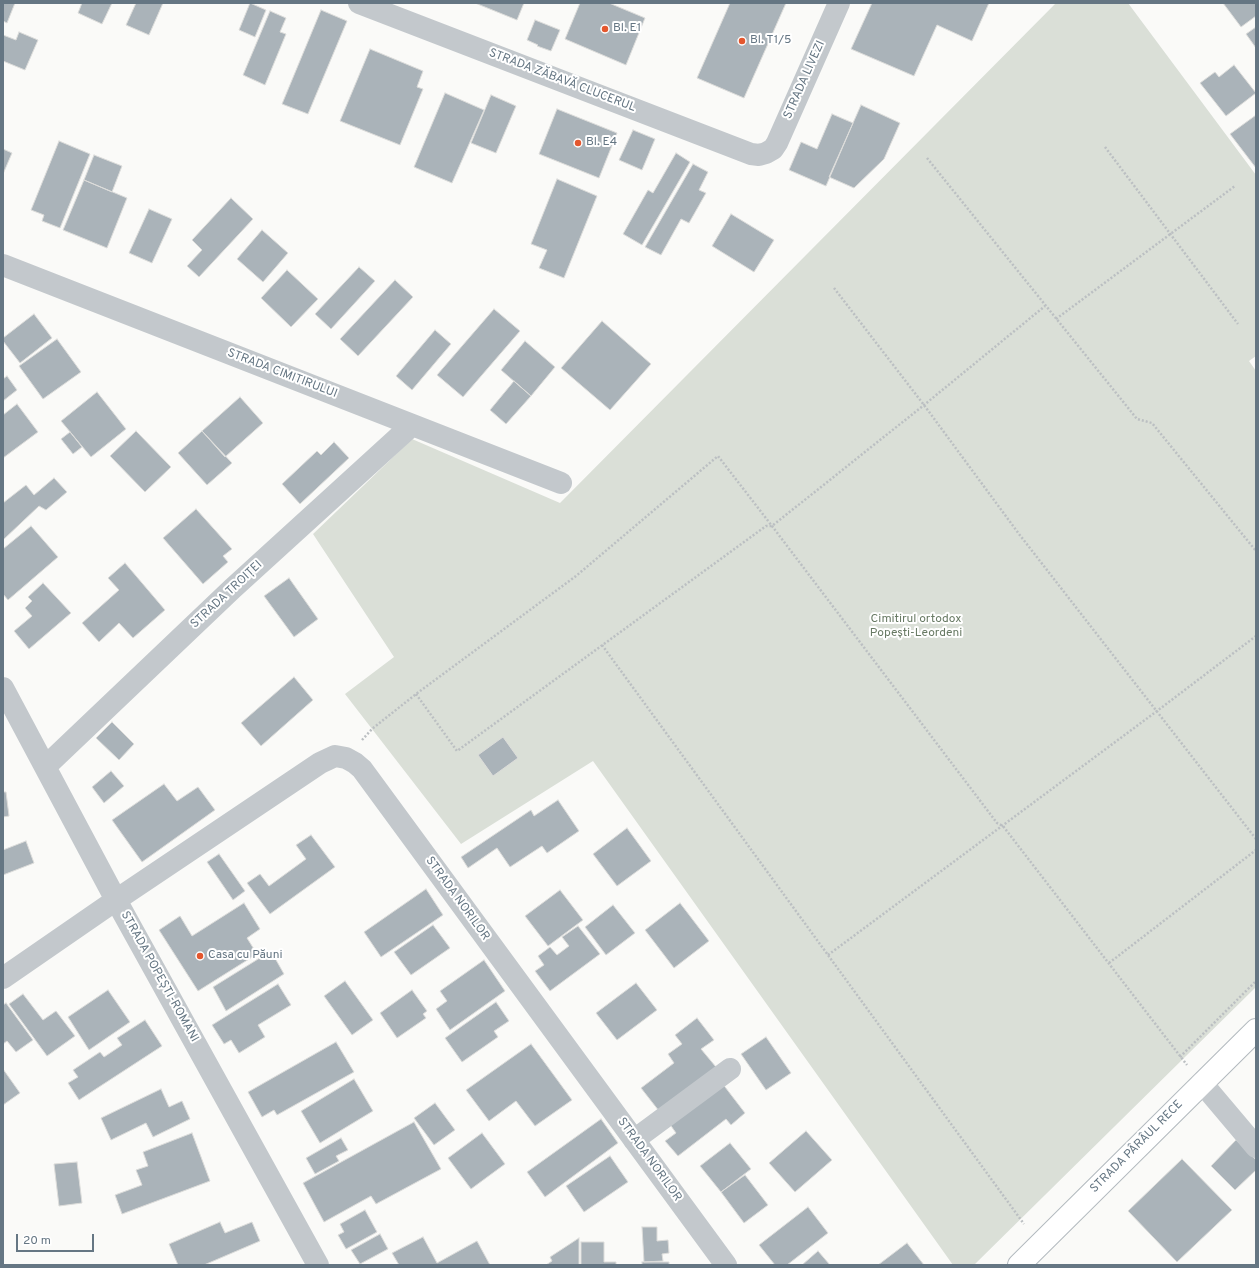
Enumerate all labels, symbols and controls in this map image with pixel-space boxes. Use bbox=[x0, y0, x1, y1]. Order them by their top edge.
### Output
place label: Bl. E1 bbox=[613, 22, 641, 36]
marker: Bl. E1 bbox=[600, 24, 610, 34]
place label: Bl. T1/5 bbox=[750, 34, 792, 48]
marker: Bl. T1/5 bbox=[737, 36, 747, 46]
street label: STRADA LIVEZI bbox=[781, 39, 829, 121]
street label: STRADA ZĂBAVĂ CLUCERUL bbox=[486, 46, 638, 116]
place label: Bl. E4 bbox=[586, 136, 617, 150]
marker: Bl. E4 bbox=[573, 138, 583, 148]
street label: STRADA CIMITIRULUI bbox=[225, 346, 339, 402]
street label: STRADA TROIȚEI bbox=[188, 558, 266, 632]
park label: Cimitirul ortodox Popești-Leordeni bbox=[870, 613, 962, 641]
street label: STRADA NORILOR bbox=[422, 854, 492, 944]
street label: STRADA POPEȘTI-ROMANI bbox=[117, 909, 201, 1045]
place label: Casa cu Păuni bbox=[208, 949, 283, 963]
marker: Casa cu Păuni bbox=[195, 951, 205, 961]
street label: STRADA PÂRÂUL RECE bbox=[1088, 1098, 1186, 1196]
street label: STRADA NORILOR bbox=[614, 1115, 684, 1205]
scale bar bbox=[18, 1226, 96, 1252]
text: 20 m bbox=[23, 1233, 51, 1249]

